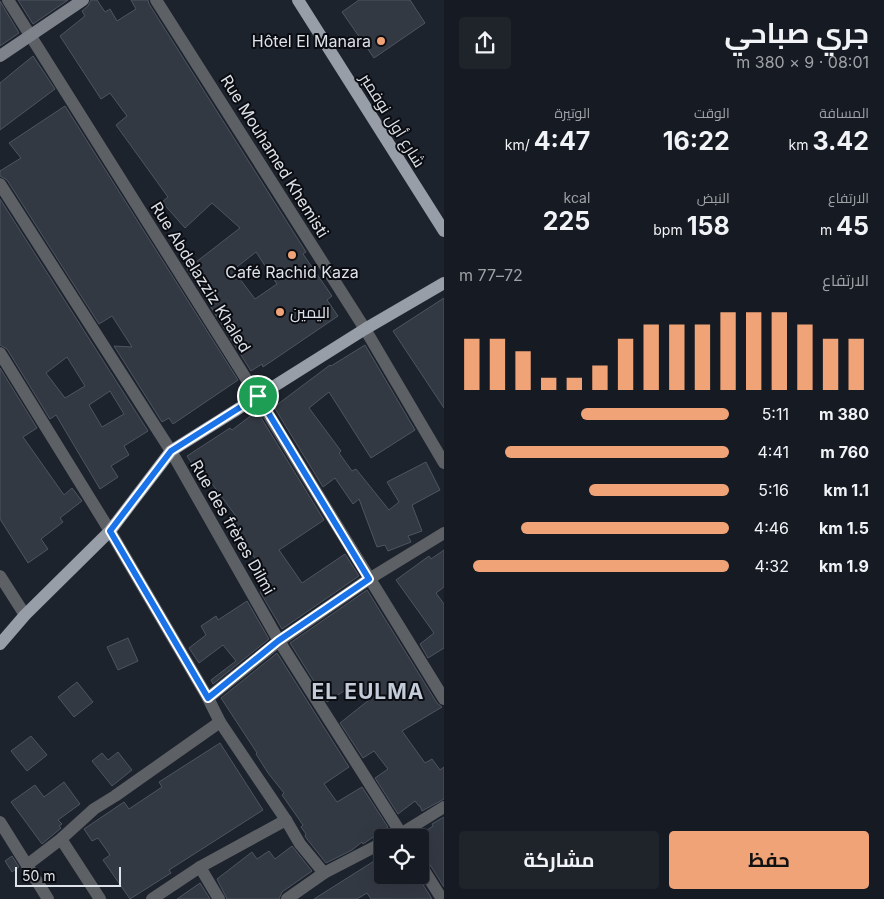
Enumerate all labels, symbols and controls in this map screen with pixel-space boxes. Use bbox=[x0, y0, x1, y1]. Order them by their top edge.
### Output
text: جري صباحي bbox=[724, 16, 869, 50]
button: share bbox=[459, 17, 511, 69]
place label: Hôtel El Manara bbox=[252, 31, 371, 51]
marker: Hôtel El Manara bbox=[375, 35, 387, 47]
text: 08:01 · 9 × 380 m bbox=[736, 52, 869, 72]
street label: شارع أول نوفمبر bbox=[354, 68, 430, 172]
street label: Rue Mouhamed Khemisti bbox=[217, 71, 333, 241]
text: الوتيرة bbox=[554, 104, 590, 121]
text: الوقت bbox=[694, 104, 730, 121]
text: المسافة bbox=[819, 104, 869, 121]
text: 4:47 bbox=[534, 126, 590, 156]
text: 16:22 bbox=[663, 126, 730, 156]
text: 3.42 bbox=[812, 126, 869, 156]
text: /km bbox=[505, 136, 534, 153]
text: km bbox=[788, 136, 812, 153]
text: kcal bbox=[564, 189, 590, 206]
text: النبض bbox=[697, 189, 730, 206]
text: الارتفاع bbox=[828, 189, 869, 206]
street label: Rue Abdelazziz Khaled bbox=[147, 198, 255, 356]
text: 225 bbox=[543, 206, 590, 236]
text: 158 bbox=[687, 211, 730, 241]
text: 45 bbox=[836, 211, 869, 241]
text: bpm bbox=[653, 221, 687, 238]
text: m bbox=[820, 221, 836, 238]
marker: Café Rachid Kaza bbox=[286, 249, 298, 261]
place label: Café Rachid Kaza bbox=[225, 262, 359, 282]
text: 72–77 m bbox=[459, 265, 523, 285]
text: الارتفاع bbox=[822, 270, 869, 290]
place label: اليمين bbox=[290, 302, 330, 323]
marker: اليمين bbox=[274, 306, 286, 318]
pin bbox=[237, 375, 279, 417]
icon: arrive bbox=[244, 382, 272, 410]
text: 5:11 bbox=[762, 404, 789, 424]
text: 380 m bbox=[819, 404, 869, 424]
text: 4:41 bbox=[758, 442, 789, 462]
text: 760 m bbox=[820, 442, 869, 462]
street label: Rue des frères Dilmi bbox=[186, 456, 280, 598]
text: 5:16 bbox=[758, 480, 789, 500]
text: 1.1 km bbox=[824, 480, 869, 500]
text: 4:46 bbox=[754, 518, 789, 538]
text: 1.5 km bbox=[819, 518, 869, 538]
text: 4:32 bbox=[754, 556, 789, 576]
text: 1.9 km bbox=[819, 556, 869, 576]
district label: EL EULMA bbox=[312, 679, 424, 704]
map controls bbox=[374, 829, 429, 884]
button: locate bbox=[374, 829, 429, 884]
button: مشاركة bbox=[459, 831, 659, 889]
button: حفظ bbox=[669, 831, 869, 889]
scale bar bbox=[15, 864, 121, 887]
text: 50 m bbox=[22, 867, 56, 884]

